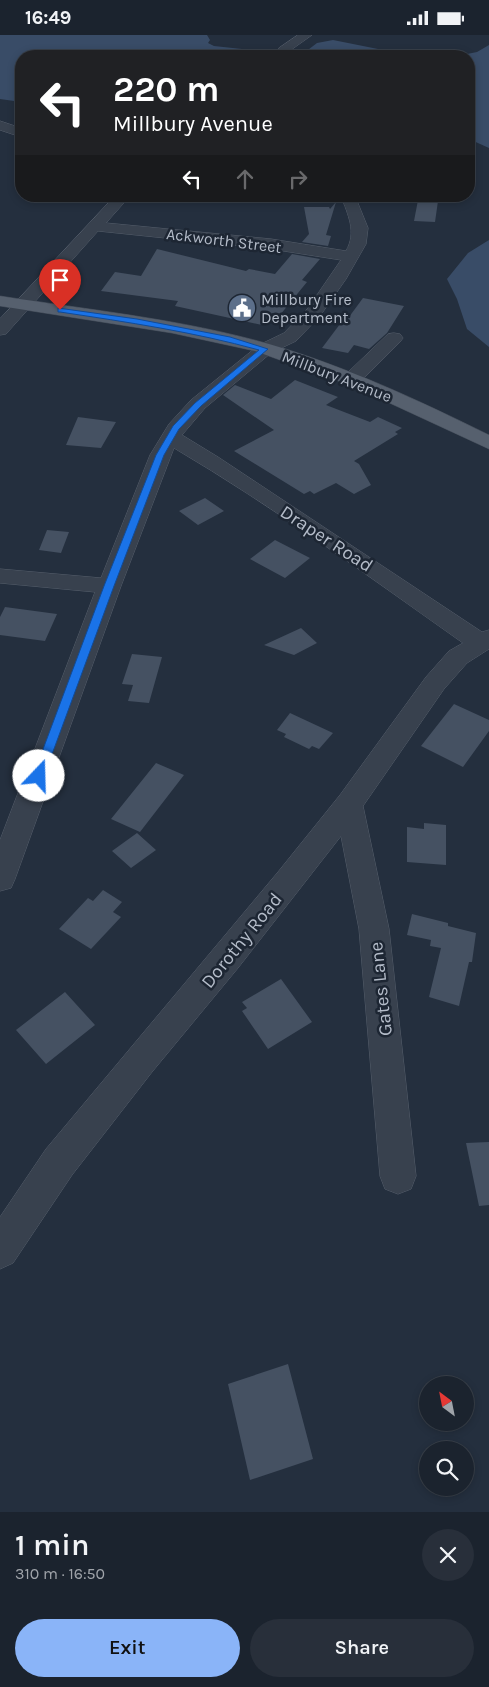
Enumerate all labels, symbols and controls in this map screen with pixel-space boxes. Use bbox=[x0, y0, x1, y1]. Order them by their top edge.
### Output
text: 16:49 bbox=[25, 7, 71, 29]
text: 220 m bbox=[113, 69, 220, 110]
icon: left bbox=[30, 70, 95, 135]
text: Millbury Avenue bbox=[113, 111, 273, 137]
icon: left bbox=[178, 165, 206, 193]
icon: ahead bbox=[231, 165, 259, 193]
icon: right bbox=[284, 165, 312, 193]
street label: Ackworth Street bbox=[165, 224, 283, 257]
pin bbox=[39, 259, 81, 310]
icon: arrive bbox=[46, 266, 74, 294]
place label: Millbury Fire Department bbox=[261, 290, 352, 327]
public building icon: Millbury Fire Department bbox=[227, 293, 257, 323]
street label: Millbury Avenue bbox=[279, 347, 394, 406]
street label: Draper Road bbox=[276, 501, 377, 577]
position arrow bbox=[12, 749, 64, 801]
street label: Dorothy Road bbox=[197, 889, 287, 993]
street label: Gates Lane bbox=[365, 941, 397, 1037]
north arrow bbox=[419, 1376, 474, 1431]
map controls bbox=[419, 1376, 474, 1496]
button: search bbox=[419, 1441, 474, 1496]
text: 1 min bbox=[15, 1527, 89, 1563]
button: close bbox=[422, 1529, 474, 1581]
text: 310 m · 16:50 bbox=[15, 1564, 105, 1583]
button: Exit bbox=[15, 1619, 240, 1677]
button: Share bbox=[250, 1619, 474, 1677]

